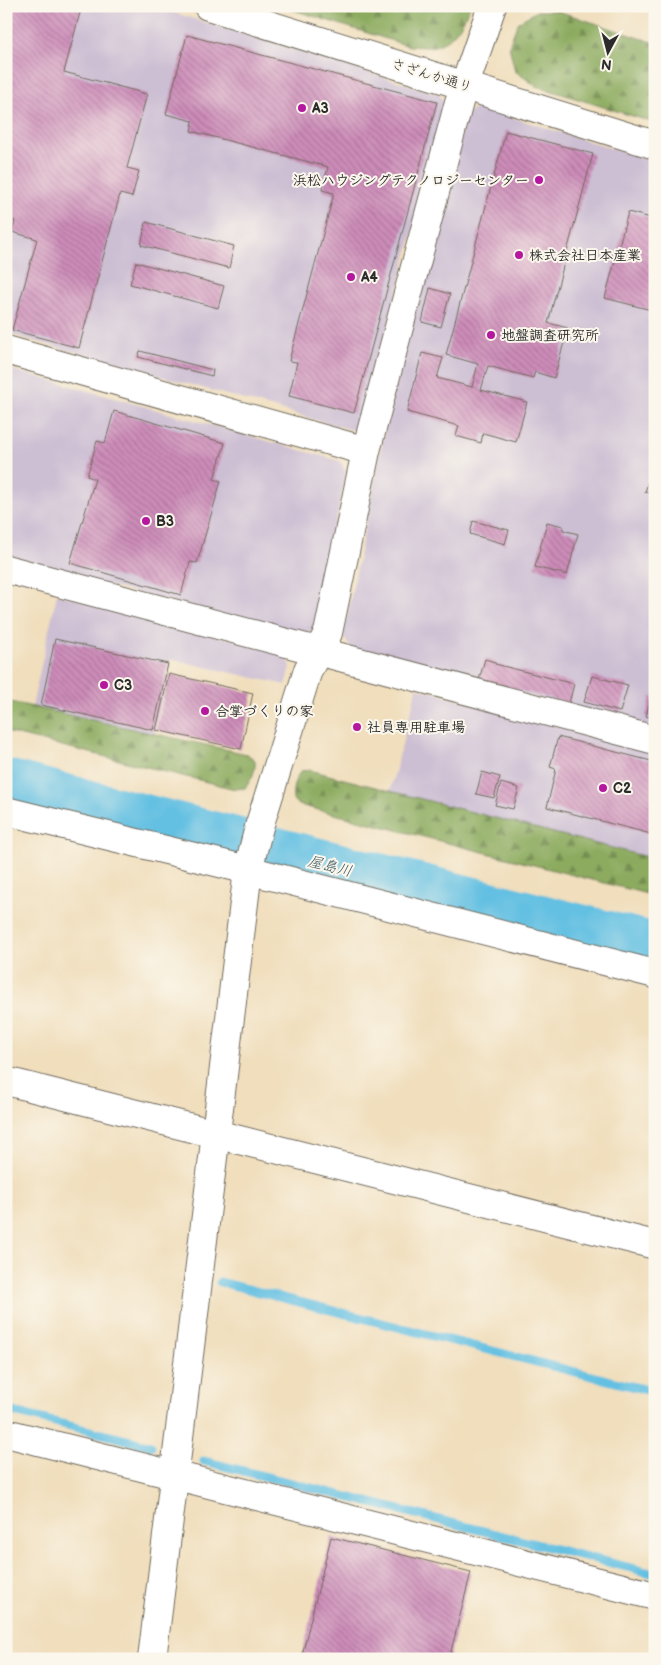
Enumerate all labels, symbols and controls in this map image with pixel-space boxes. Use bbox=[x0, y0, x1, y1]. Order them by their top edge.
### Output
north arrow bbox=[584, 28, 634, 78]
street label: さざんか通り bbox=[389, 55, 474, 96]
text: N bbox=[600, 55, 613, 73]
place label: A3 bbox=[311, 100, 329, 117]
marker: A3 bbox=[296, 102, 308, 114]
place label: 浜松ハウジングテクノロジーセンター bbox=[293, 172, 529, 189]
marker: 浜松ハウジングテクノロジーセンター bbox=[533, 174, 545, 186]
place label: 株式会社日本産業 bbox=[529, 247, 641, 264]
marker: 株式会社日本産業 bbox=[513, 249, 525, 261]
place label: A4 bbox=[360, 269, 379, 286]
marker: A4 bbox=[345, 271, 357, 283]
place label: 地盤調査研究所 bbox=[501, 327, 599, 344]
marker: 地盤調査研究所 bbox=[485, 329, 497, 341]
place label: B3 bbox=[156, 513, 174, 530]
marker: B3 bbox=[140, 515, 152, 527]
place label: C3 bbox=[114, 677, 132, 694]
marker: C3 bbox=[98, 679, 110, 691]
place label: 合掌づくりの家 bbox=[215, 703, 313, 720]
marker: 合掌づくりの家 bbox=[199, 705, 211, 717]
place label: 社員専用駐車場 bbox=[367, 719, 465, 736]
marker: 社員専用駐車場 bbox=[351, 721, 363, 733]
place label: C2 bbox=[613, 780, 632, 797]
marker: C2 bbox=[597, 782, 609, 794]
water label: 屋島川 bbox=[306, 852, 354, 881]

